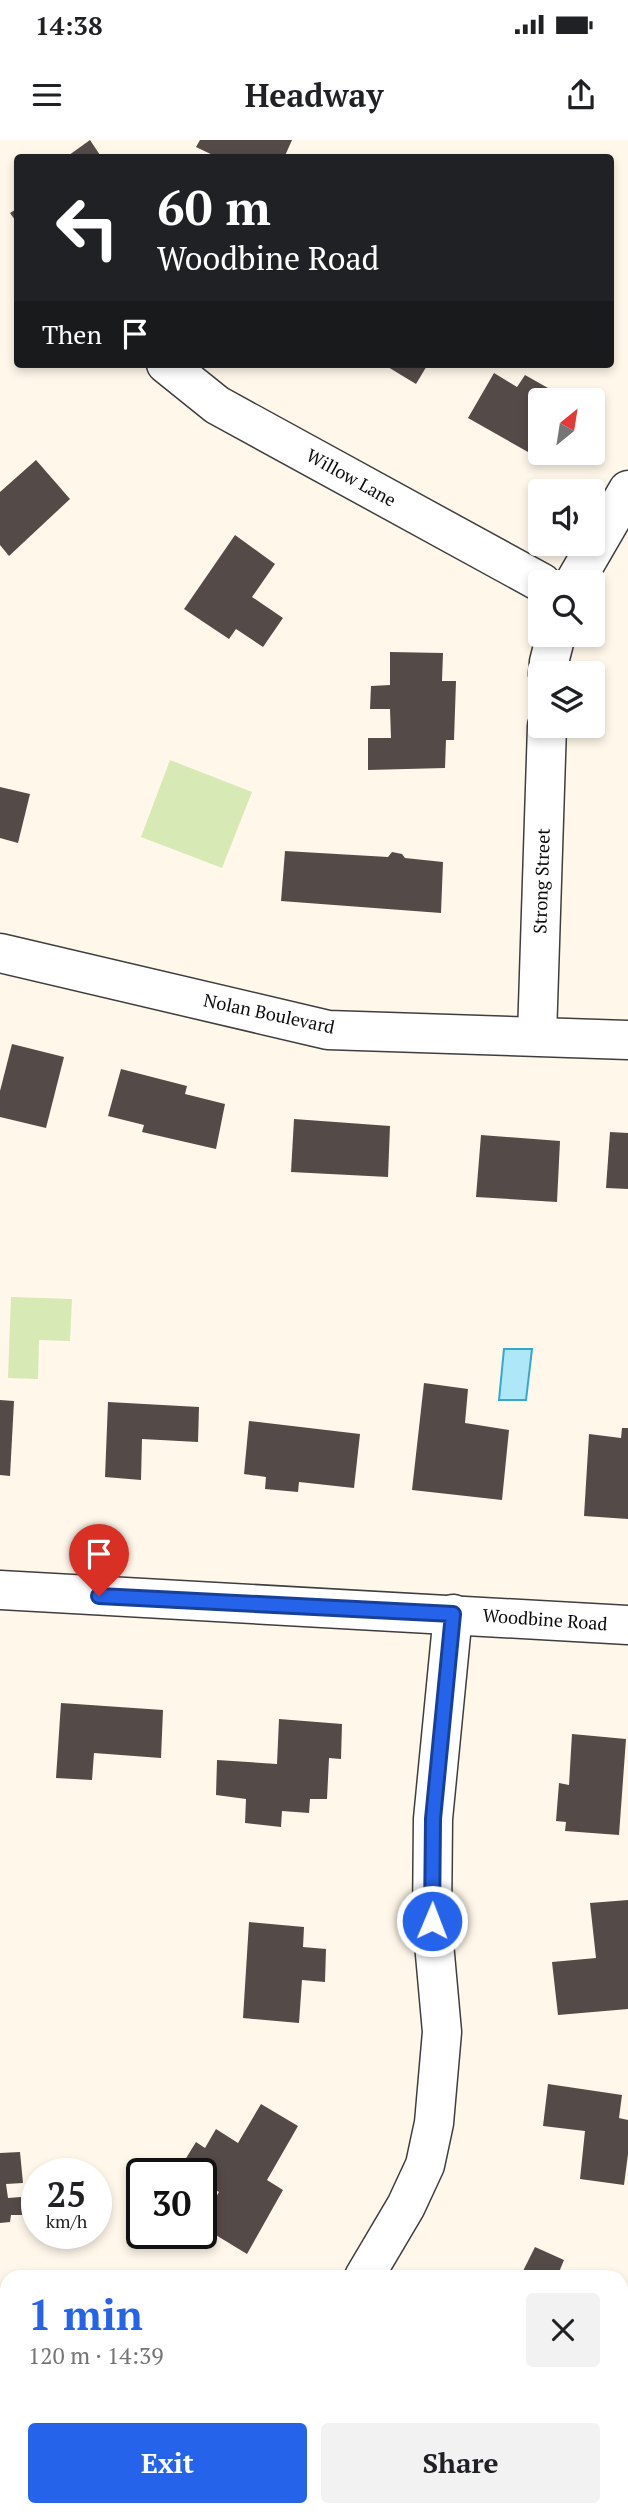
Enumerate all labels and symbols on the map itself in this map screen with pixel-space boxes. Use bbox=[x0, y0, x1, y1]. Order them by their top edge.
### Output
north arrow bbox=[528, 388, 606, 466]
street label: Willow Lane bbox=[302, 443, 401, 512]
street label: Strong Street bbox=[527, 827, 555, 934]
street label: Nolan Boulevard bbox=[202, 987, 337, 1039]
pin bbox=[69, 1524, 129, 1596]
street label: Woodbine Road bbox=[482, 1603, 608, 1635]
position arrow bbox=[395, 1884, 469, 1958]
speed limit sign: 30 bbox=[126, 2158, 217, 2249]

